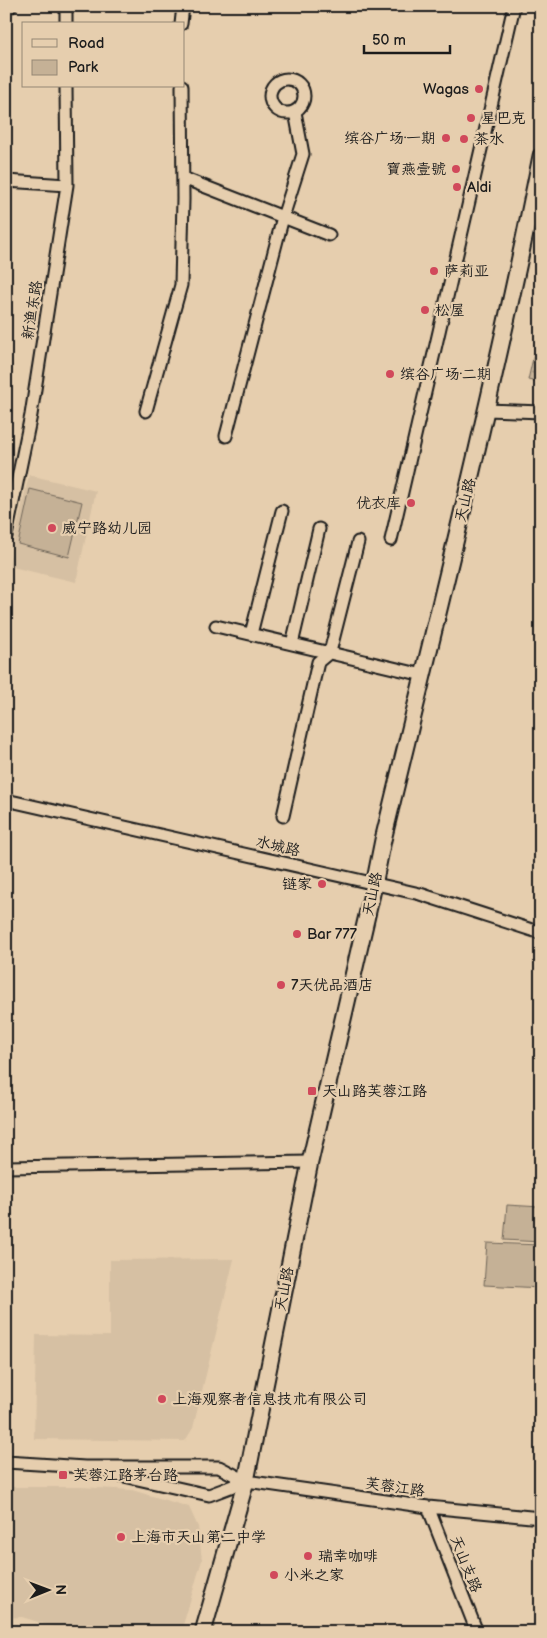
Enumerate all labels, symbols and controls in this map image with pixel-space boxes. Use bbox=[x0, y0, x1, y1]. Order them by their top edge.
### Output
legend bbox=[22, 22, 185, 88]
scale bar bbox=[364, 22, 451, 54]
text: 50 m bbox=[372, 31, 406, 50]
text: Road bbox=[68, 34, 104, 53]
text: Park bbox=[68, 58, 99, 77]
place label: Wagas bbox=[423, 80, 470, 99]
marker: Wagas bbox=[473, 83, 485, 95]
place label: 星巴克 bbox=[481, 109, 526, 128]
marker: 星巴克 bbox=[465, 112, 477, 124]
place label: 缤谷广场·一期 bbox=[344, 129, 436, 148]
place label: 茶水 bbox=[474, 130, 504, 149]
marker: 缤谷广场·一期 bbox=[440, 132, 452, 144]
marker: 茶水 bbox=[458, 133, 470, 145]
place label: 寶燕壹號 bbox=[386, 160, 446, 179]
marker: 寶燕壹號 bbox=[450, 163, 462, 175]
place label: Aldi bbox=[467, 178, 492, 197]
marker: Aldi bbox=[451, 181, 463, 193]
place label: 萨莉亚 bbox=[444, 262, 489, 281]
marker: 萨莉亚 bbox=[428, 265, 440, 277]
street label: 新渔东路 bbox=[18, 279, 47, 341]
place label: 松屋 bbox=[435, 301, 465, 320]
marker: 松屋 bbox=[419, 304, 431, 316]
place label: 缤谷广场·二期 bbox=[400, 365, 492, 384]
marker: 缤谷广场·二期 bbox=[384, 368, 396, 380]
street label: 天山路 bbox=[451, 476, 480, 524]
place label: 优衣库 bbox=[356, 494, 401, 513]
marker: 优衣库 bbox=[405, 497, 417, 509]
place label: 威宁路幼儿园 bbox=[62, 519, 152, 538]
marker: 威宁路幼儿园 bbox=[46, 522, 58, 534]
street label: 水城路 bbox=[254, 832, 302, 861]
street label: 天山路 bbox=[359, 870, 386, 918]
place label: 链家 bbox=[282, 875, 312, 894]
marker: 链家 bbox=[316, 878, 328, 890]
place label: Bar 777 bbox=[307, 925, 358, 944]
marker: Bar 777 bbox=[291, 928, 303, 940]
place label: 7天优品酒店 bbox=[291, 976, 373, 995]
marker: 7天优品酒店 bbox=[275, 979, 287, 991]
place label: 天山路芙蓉江路 bbox=[322, 1082, 427, 1101]
marker: 天山路芙蓉江路 bbox=[306, 1085, 318, 1097]
street label: 天山路 bbox=[271, 1265, 298, 1313]
place label: 上海观察者信息技术有限公司 bbox=[172, 1390, 367, 1409]
marker: 上海观察者信息技术有限公司 bbox=[156, 1393, 168, 1405]
place label: 芙蓉江路茅台路 bbox=[73, 1466, 178, 1485]
marker: 芙蓉江路茅台路 bbox=[57, 1469, 69, 1481]
street label: 芙蓉江路 bbox=[364, 1474, 426, 1501]
place label: 上海市天山第二中学 bbox=[131, 1528, 266, 1547]
marker: 上海市天山第二中学 bbox=[115, 1531, 127, 1543]
street label: 天山支路 bbox=[445, 1533, 486, 1596]
place label: 瑞幸咖啡 bbox=[318, 1547, 378, 1566]
marker: 瑞幸咖啡 bbox=[302, 1550, 314, 1562]
north arrow bbox=[22, 1566, 72, 1616]
place label: 小米之家 bbox=[284, 1566, 344, 1585]
marker: 小米之家 bbox=[268, 1569, 280, 1581]
text: N bbox=[52, 1584, 69, 1595]

